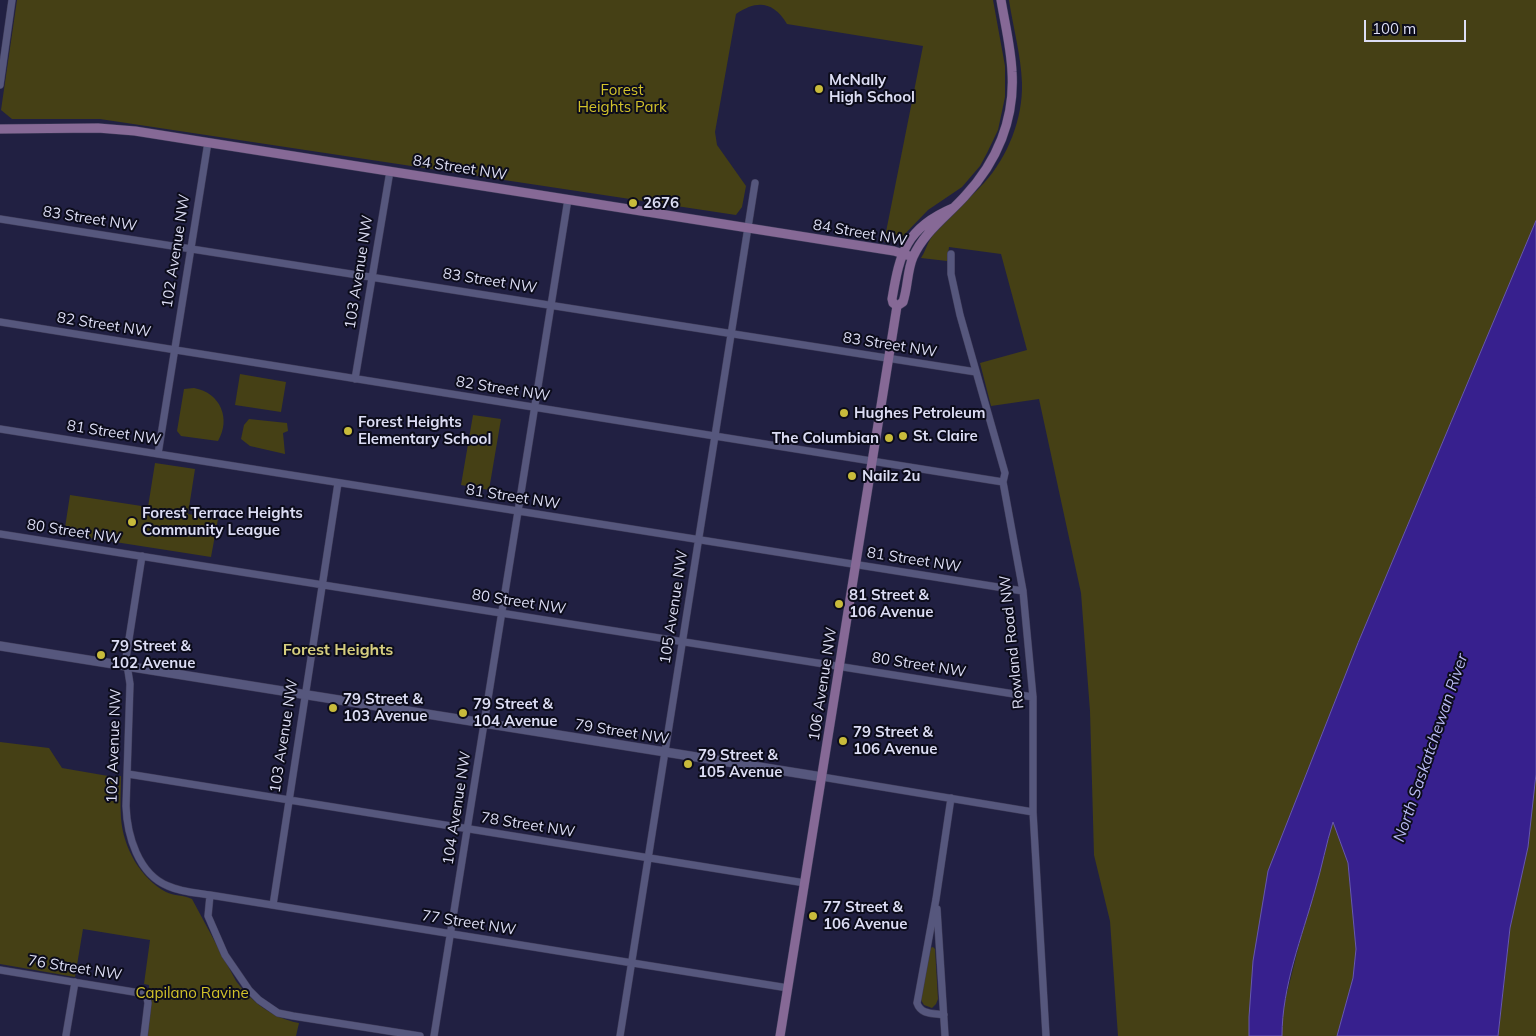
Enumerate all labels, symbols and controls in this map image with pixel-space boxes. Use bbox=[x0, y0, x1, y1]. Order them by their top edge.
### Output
scale bar bbox=[1366, 10, 1468, 42]
text: 100 m bbox=[1372, 19, 1416, 38]
place label: McNally High School bbox=[829, 71, 915, 106]
park label: Forest Heights Park bbox=[577, 81, 667, 116]
marker: McNally High School bbox=[813, 83, 825, 95]
street label: 84 Street NW bbox=[412, 152, 508, 184]
street label: 102 Avenue NW bbox=[158, 193, 194, 309]
place label: 2676 bbox=[643, 194, 679, 212]
marker: 2676 bbox=[627, 197, 639, 209]
street label: 83 Street NW bbox=[42, 203, 138, 235]
street label: 103 Avenue NW bbox=[341, 214, 377, 330]
street label: 84 Street NW bbox=[812, 216, 908, 250]
street label: 83 Street NW bbox=[442, 265, 538, 297]
street label: 82 Street NW bbox=[56, 309, 152, 341]
street label: 83 Street NW bbox=[842, 329, 938, 361]
street label: 82 Street NW bbox=[455, 373, 551, 405]
place label: Hughes Petroleum bbox=[854, 404, 985, 422]
marker: Hughes Petroleum bbox=[838, 407, 850, 419]
place label: Forest Heights Elementary School bbox=[358, 413, 491, 448]
street label: 81 Street NW bbox=[66, 417, 162, 449]
marker: Forest Heights Elementary School bbox=[342, 425, 354, 437]
place label: St. Claire bbox=[913, 427, 978, 445]
place label: The Columbian bbox=[772, 429, 879, 447]
marker: St. Claire bbox=[897, 430, 909, 442]
marker: The Columbian bbox=[883, 432, 895, 444]
place label: Nailz 2u bbox=[862, 467, 920, 485]
marker: Nailz 2u bbox=[846, 470, 858, 482]
street label: 81 Street NW bbox=[465, 481, 561, 513]
place label: Forest Terrace Heights Community League bbox=[142, 504, 303, 539]
street label: 80 Street NW bbox=[26, 516, 122, 548]
marker: Forest Terrace Heights Community League bbox=[126, 516, 138, 528]
street label: 81 Street NW bbox=[866, 544, 962, 576]
street label: 105 Avenue NW bbox=[656, 549, 692, 665]
street label: Rowland Road NW bbox=[996, 574, 1028, 710]
street label: 80 Street NW bbox=[471, 586, 567, 618]
place label: 81 Street & 106 Avenue bbox=[849, 586, 933, 621]
marker: 81 Street & 106 Avenue bbox=[833, 598, 845, 610]
street label: 106 Avenue NW bbox=[805, 626, 841, 742]
place label: 79 Street & 102 Avenue bbox=[111, 637, 195, 672]
district label: Forest Heights bbox=[283, 640, 393, 660]
marker: 79 Street & 102 Avenue bbox=[95, 649, 107, 661]
street label: 80 Street NW bbox=[871, 649, 967, 681]
water label: North Saskatchewan River bbox=[1390, 651, 1472, 845]
street label: 103 Avenue NW bbox=[266, 678, 302, 794]
street label: 102 Avenue NW bbox=[103, 688, 125, 804]
place label: 79 Street & 103 Avenue bbox=[343, 690, 427, 725]
place label: 79 Street & 104 Avenue bbox=[473, 695, 557, 730]
marker: 79 Street & 103 Avenue bbox=[327, 702, 339, 714]
marker: 79 Street & 104 Avenue bbox=[457, 707, 469, 719]
street label: 79 Street NW bbox=[574, 716, 670, 748]
place label: 79 Street & 106 Avenue bbox=[853, 723, 937, 758]
marker: 79 Street & 106 Avenue bbox=[837, 735, 849, 747]
place label: 79 Street & 105 Avenue bbox=[698, 746, 782, 781]
street label: 104 Avenue NW bbox=[439, 750, 475, 866]
marker: 79 Street & 105 Avenue bbox=[682, 758, 694, 770]
street label: 78 Street NW bbox=[480, 809, 576, 841]
place label: 77 Street & 106 Avenue bbox=[823, 898, 907, 933]
street label: 77 Street NW bbox=[421, 907, 517, 939]
marker: 77 Street & 106 Avenue bbox=[807, 910, 819, 922]
street label: 76 Street NW bbox=[27, 952, 123, 984]
park label: Capilano Ravine bbox=[135, 984, 249, 1002]

